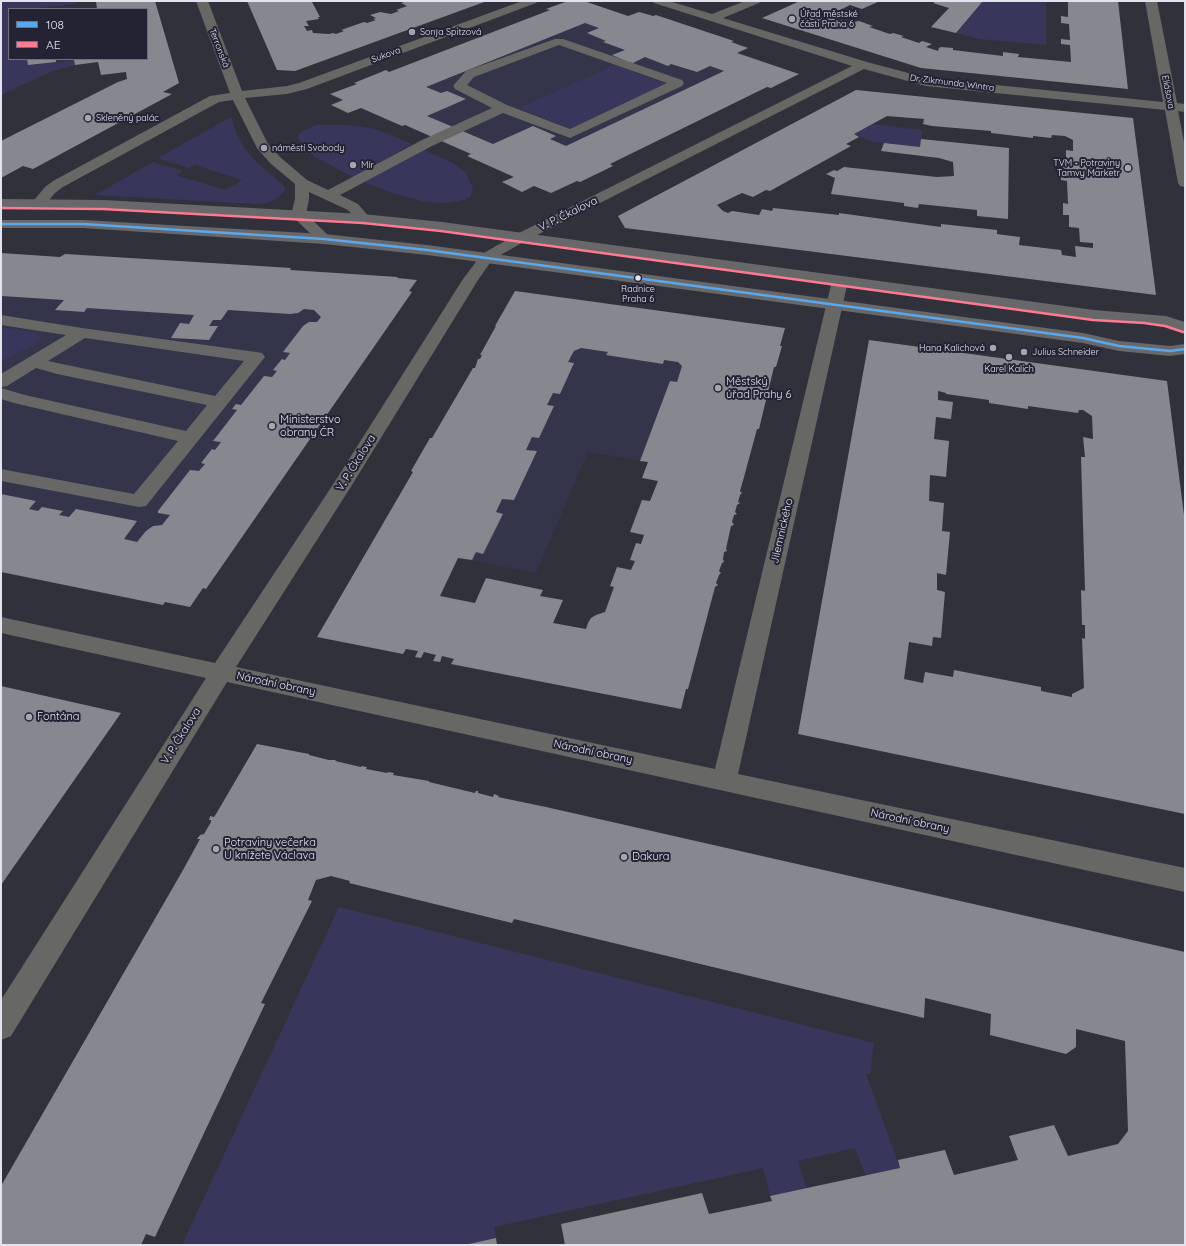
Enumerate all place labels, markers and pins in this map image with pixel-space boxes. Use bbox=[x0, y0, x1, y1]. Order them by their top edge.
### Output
place label: Úřad městské části Praha 6 bbox=[800, 9, 858, 30]
marker: Úřad městské části Praha 6 bbox=[787, 14, 797, 24]
marker: Sonja Spitzová bbox=[407, 27, 417, 37]
place label: Sonja Spitzová bbox=[420, 27, 481, 37]
marker: Skleněný palác bbox=[83, 113, 93, 123]
place label: Skleněný palác bbox=[96, 113, 159, 123]
marker: náměstí Svobody bbox=[259, 143, 269, 153]
place label: náměstí Svobody bbox=[272, 143, 344, 153]
place label: TVM - Potraviny Tamvy Marketr bbox=[1053, 158, 1120, 179]
marker: Mír bbox=[348, 160, 358, 170]
place label: Mír bbox=[361, 160, 374, 170]
marker: TVM - Potraviny Tamvy Marketr bbox=[1123, 163, 1133, 173]
marker: Radnice Praha 6 bbox=[633, 273, 643, 283]
place label: Radnice Praha 6 bbox=[621, 284, 655, 305]
place label: Hana Kalichová bbox=[919, 343, 985, 353]
marker: Hana Kalichová bbox=[988, 343, 998, 353]
marker: Julius Schneider bbox=[1019, 347, 1029, 357]
place label: Julius Schneider bbox=[1032, 347, 1099, 357]
marker: Karel Kalich bbox=[1004, 352, 1014, 362]
place label: Karel Kalich bbox=[984, 364, 1034, 374]
place label: Městský úřad Prahy 6 bbox=[726, 375, 792, 401]
marker: Městský úřad Prahy 6 bbox=[713, 383, 723, 393]
place label: Ministerstvo obrany ČR bbox=[280, 413, 341, 439]
marker: Ministerstvo obrany ČR bbox=[267, 421, 277, 431]
place label: Fontána bbox=[37, 710, 79, 724]
marker: Fontána bbox=[24, 712, 34, 722]
place label: Potraviny večerka U knížete Václava bbox=[224, 836, 316, 862]
marker: Potraviny večerka U knížete Václava bbox=[211, 844, 221, 854]
place label: Dakura bbox=[632, 850, 669, 864]
marker: Dakura bbox=[619, 852, 629, 862]

